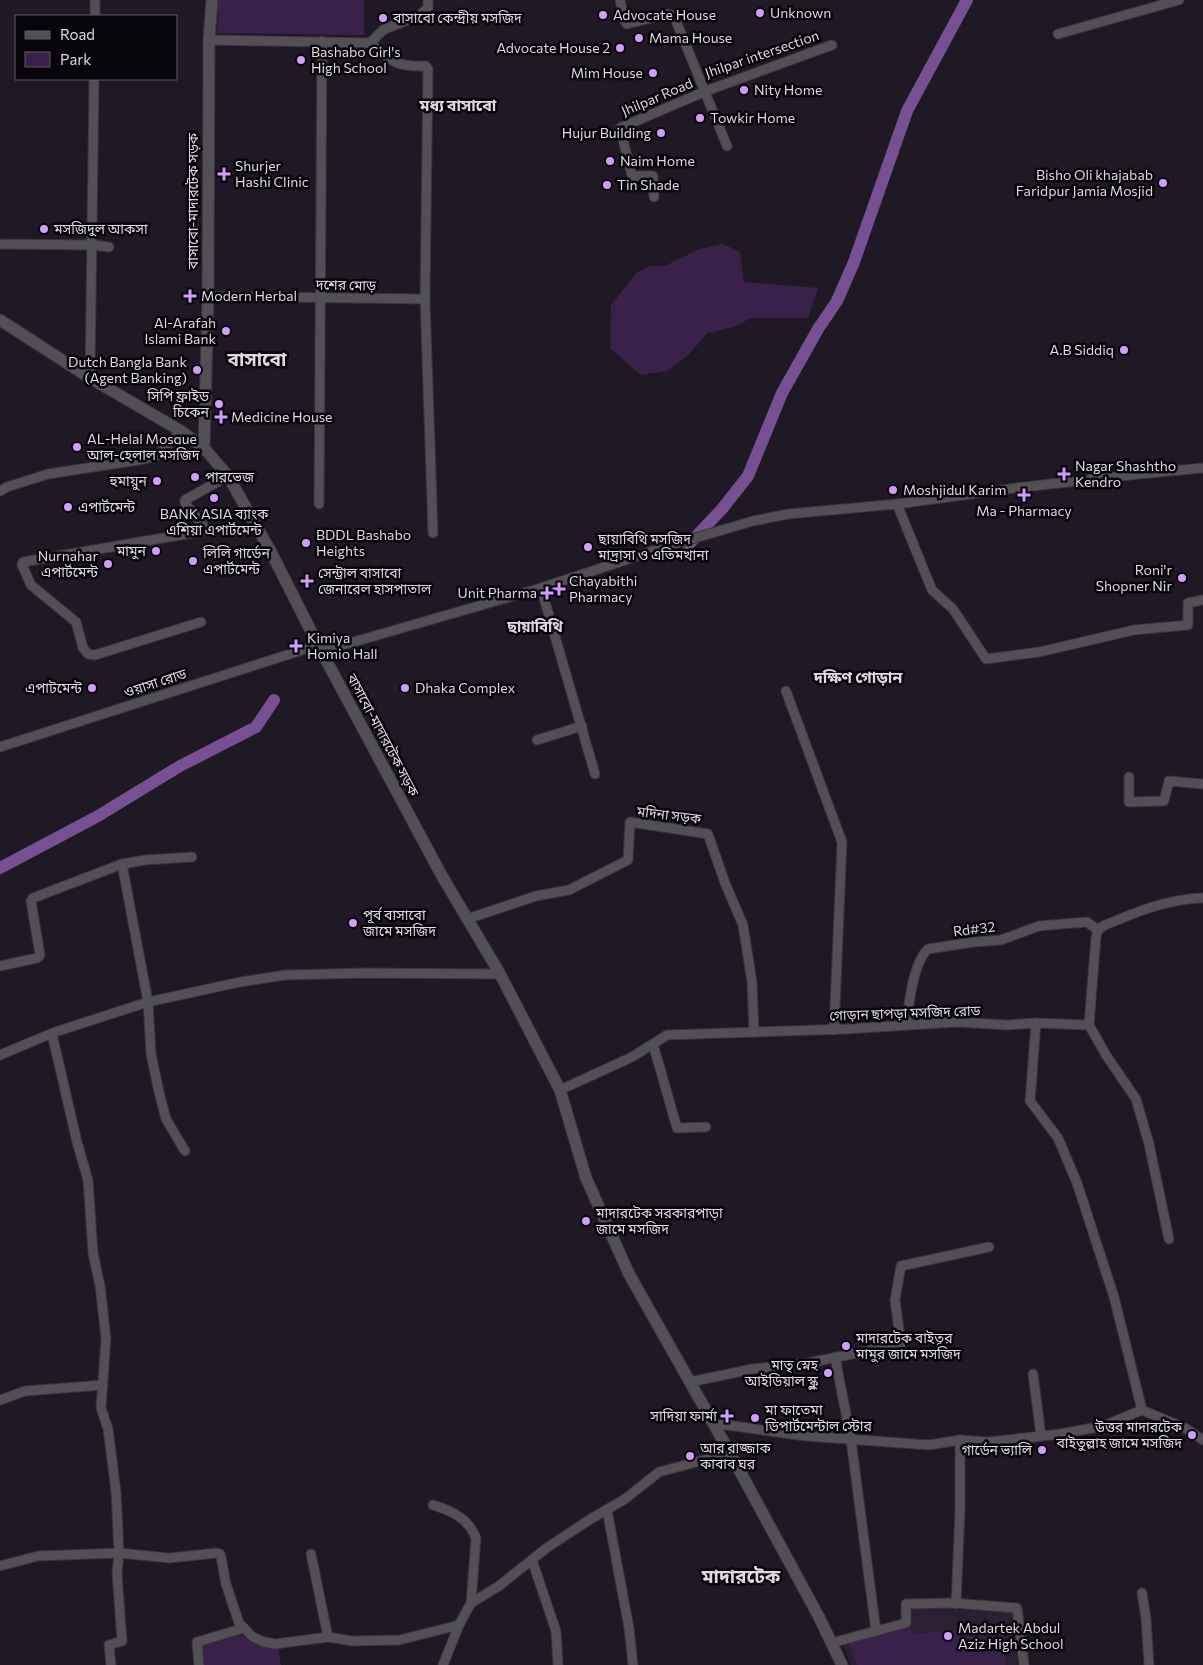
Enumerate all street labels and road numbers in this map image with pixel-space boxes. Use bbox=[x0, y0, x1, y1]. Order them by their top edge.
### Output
street label: Jhilpar intersection bbox=[703, 26, 821, 81]
street label: Jhilpar Road bbox=[619, 74, 695, 119]
street label: বাসাবো-মাদারটেক সড়ক bbox=[184, 132, 201, 270]
street label: দশের মোড় bbox=[315, 275, 377, 294]
street label: ওয়াসা রোড bbox=[121, 664, 189, 701]
street label: বাসাবো-মাদারটেক সড়ক bbox=[343, 670, 423, 800]
street label: মদিনা সড়ক bbox=[635, 802, 703, 827]
street label: Rd#32 bbox=[952, 917, 996, 940]
street label: গোড়ান ছাপড়া মসজিদ রোড bbox=[829, 1001, 982, 1024]

